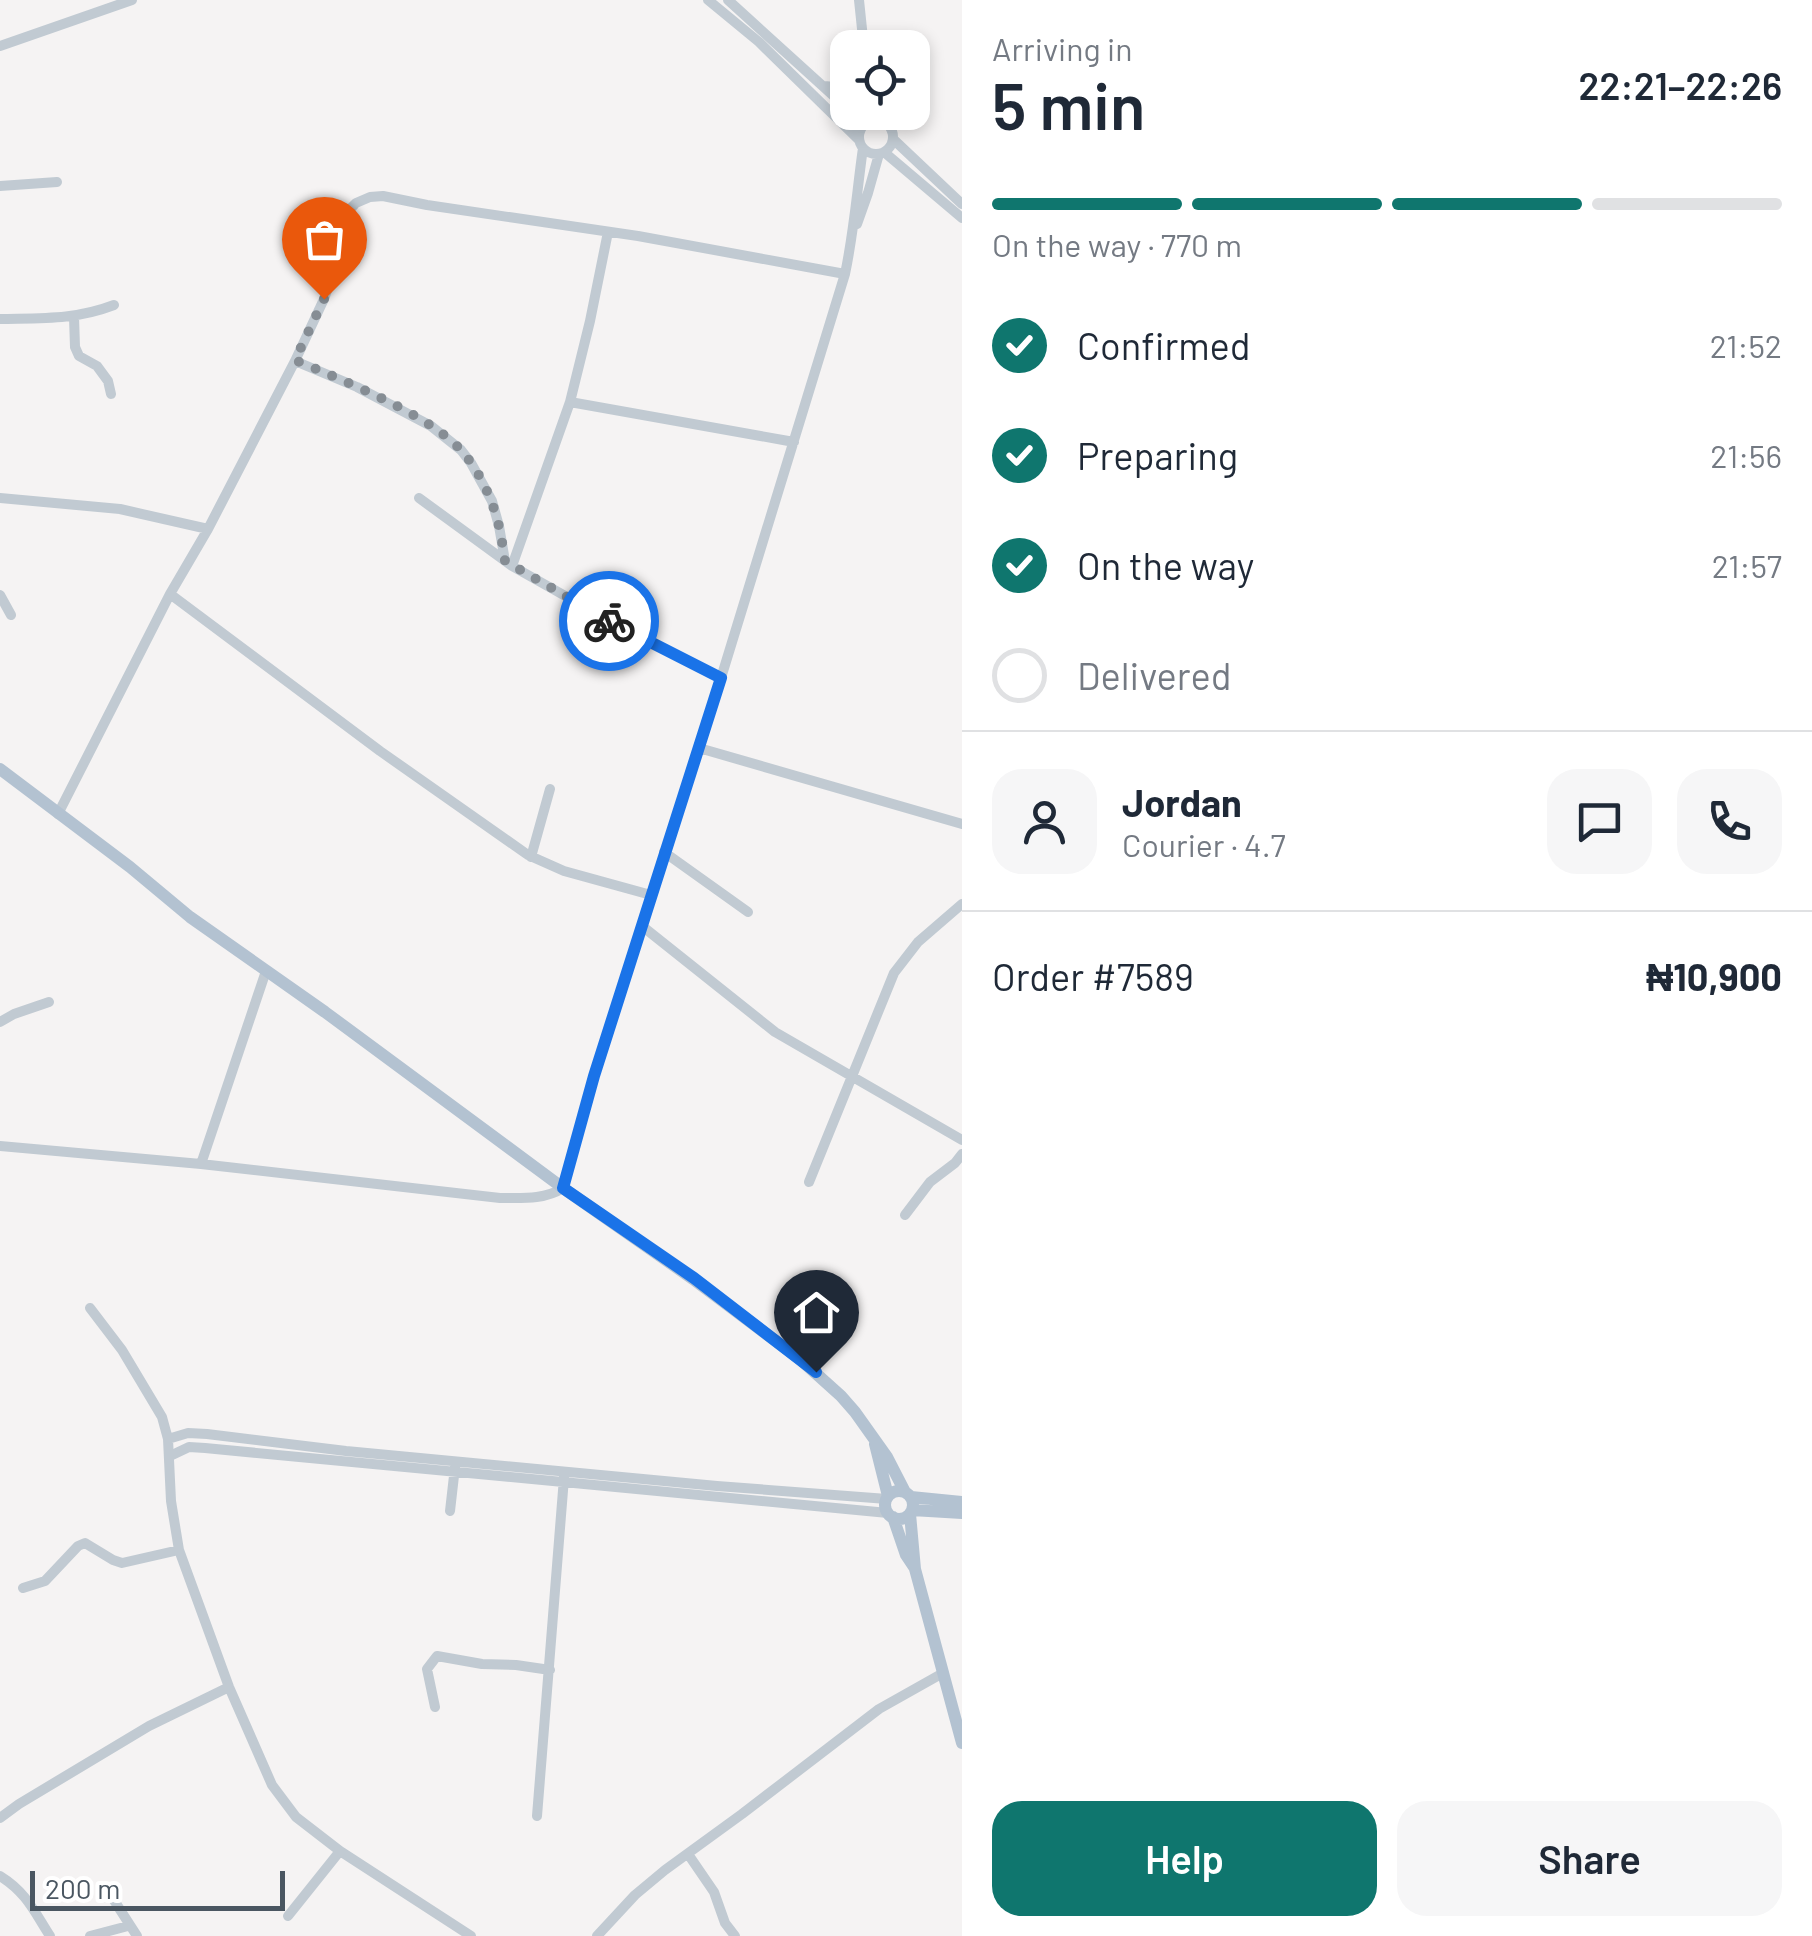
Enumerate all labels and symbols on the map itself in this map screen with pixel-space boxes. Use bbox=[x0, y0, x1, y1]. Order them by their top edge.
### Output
pin bbox=[282, 197, 367, 300]
courier bbox=[559, 571, 659, 671]
pin bbox=[774, 1270, 859, 1373]
scale bar bbox=[30, 1866, 285, 1910]

